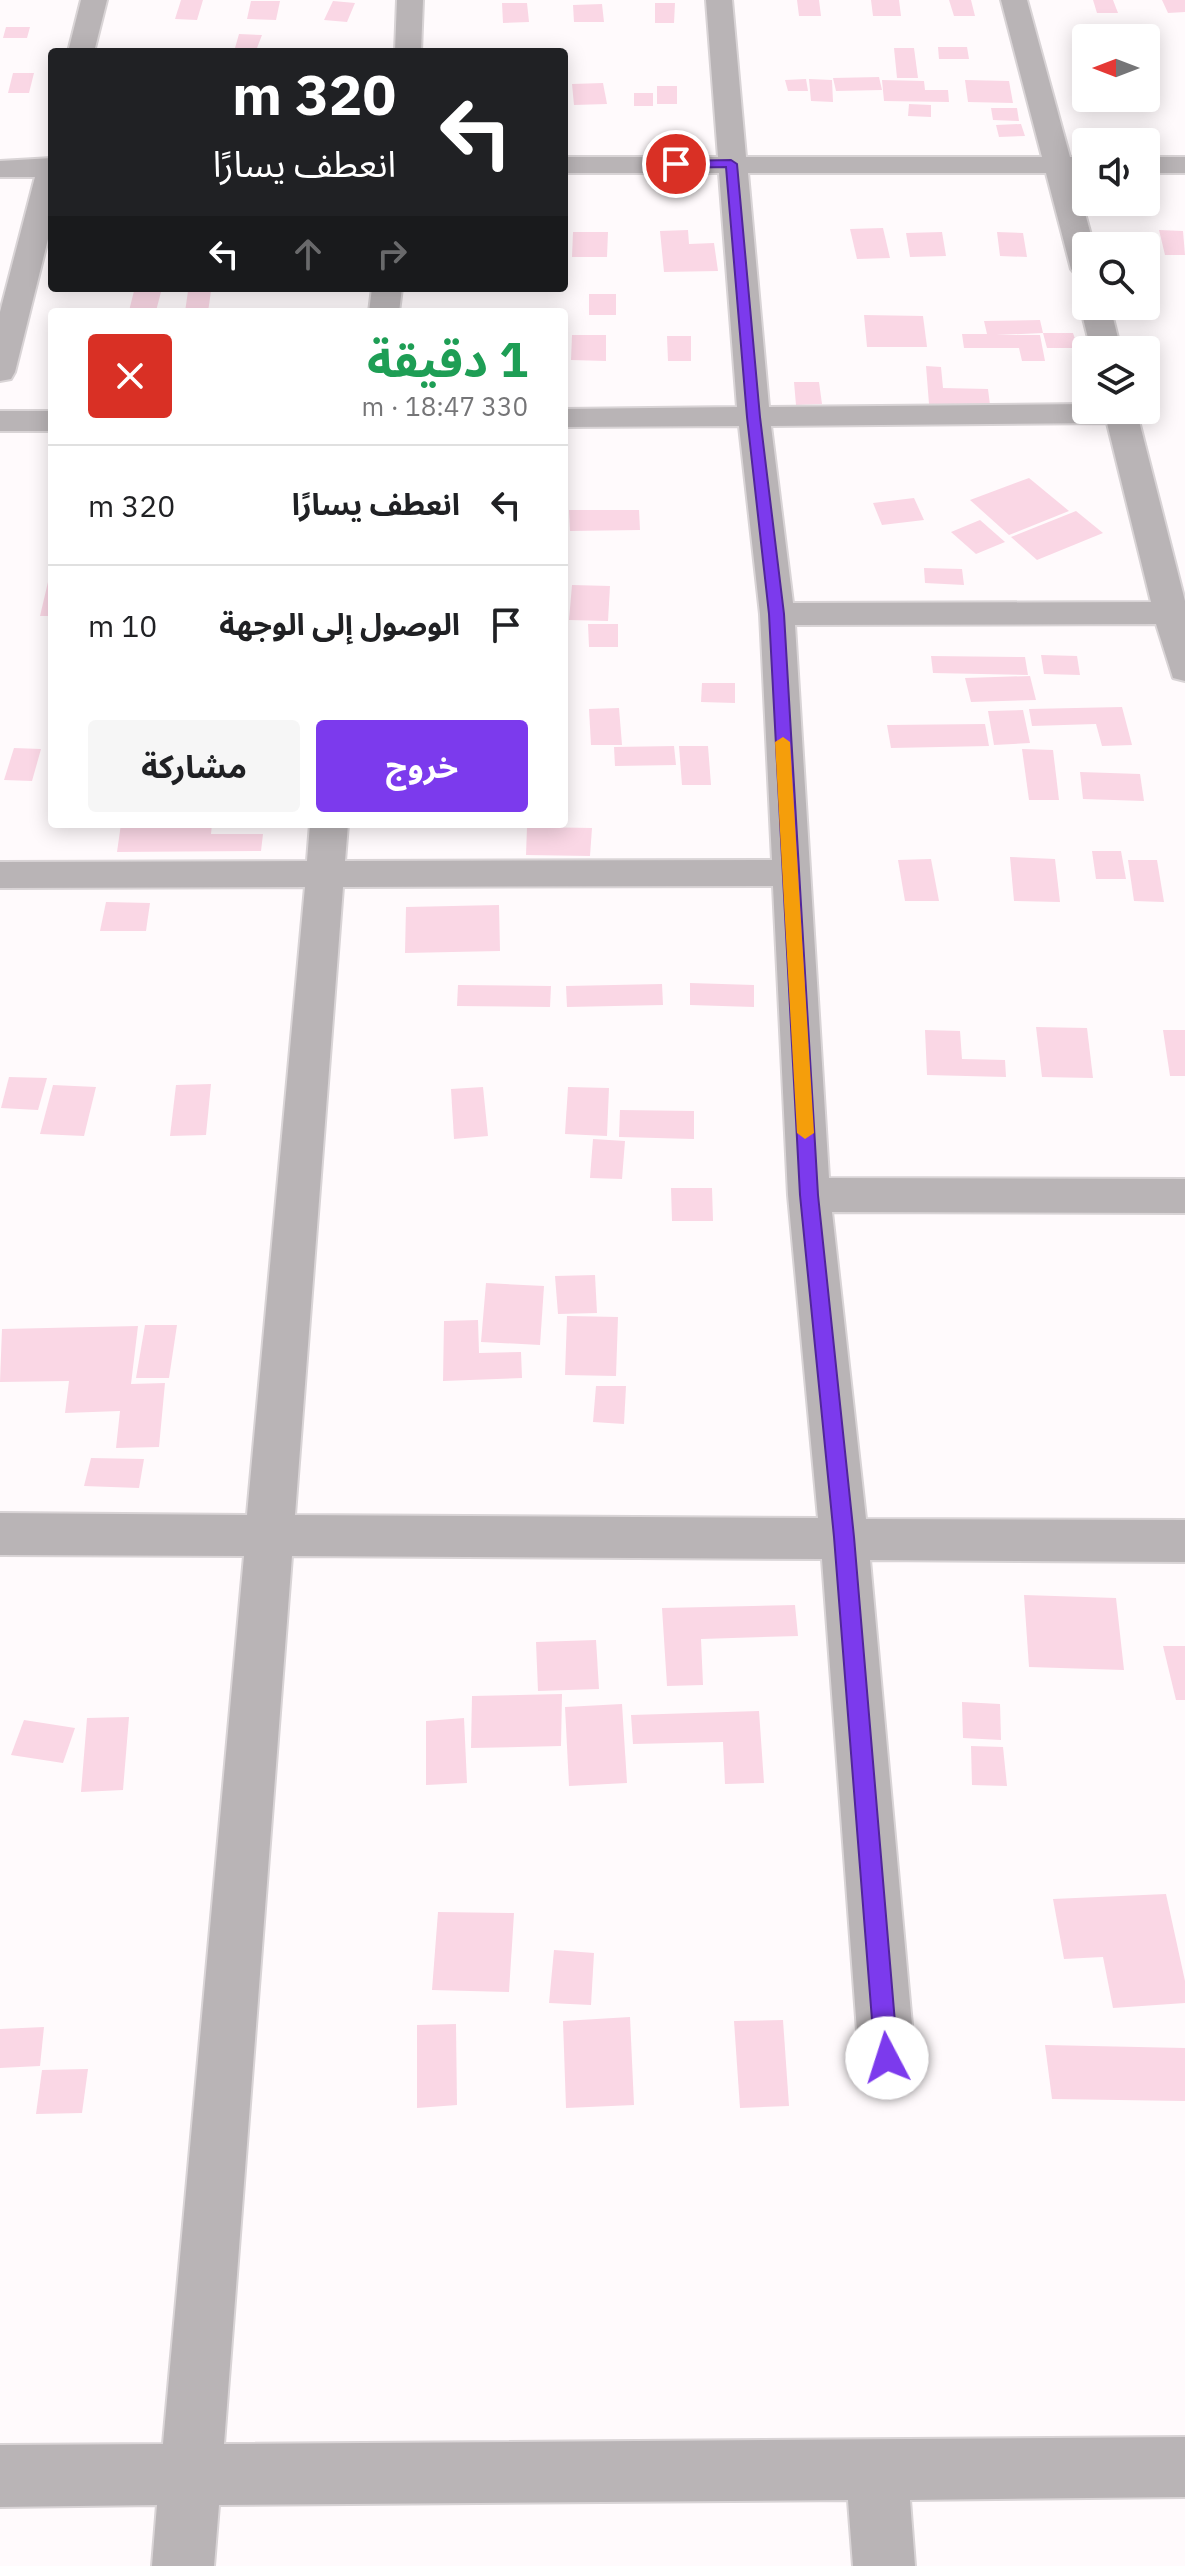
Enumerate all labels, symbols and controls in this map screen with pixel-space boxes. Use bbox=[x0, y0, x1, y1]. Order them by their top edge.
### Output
north arrow bbox=[1072, 24, 1160, 112]
map controls bbox=[1072, 24, 1160, 424]
text: 320 m bbox=[232, 58, 396, 130]
icon: left bbox=[424, 80, 528, 184]
button: sound bbox=[1072, 128, 1160, 216]
pin bbox=[642, 130, 710, 198]
text: انعطف يسارًا bbox=[213, 140, 396, 187]
icon: arrive bbox=[654, 142, 698, 186]
icon: left bbox=[202, 232, 246, 276]
icon: ahead bbox=[286, 232, 330, 276]
icon: right bbox=[370, 232, 414, 276]
button: search bbox=[1072, 232, 1160, 320]
text: 1 دقيقة bbox=[367, 328, 528, 390]
button: close bbox=[88, 334, 172, 418]
button: layers bbox=[1072, 336, 1160, 424]
text: 330 m · 18:47 bbox=[362, 389, 528, 423]
icon: left bbox=[484, 483, 528, 527]
text: انعطف يسارًا bbox=[292, 484, 460, 523]
text: 320 m bbox=[88, 486, 175, 525]
icon: arrive bbox=[484, 603, 528, 647]
text: الوصول إلى الوجهة bbox=[219, 604, 460, 643]
text: 10 m bbox=[88, 606, 157, 645]
button: مشاركة bbox=[88, 720, 300, 812]
button: خروج bbox=[316, 720, 528, 812]
position arrow bbox=[845, 2016, 929, 2100]

